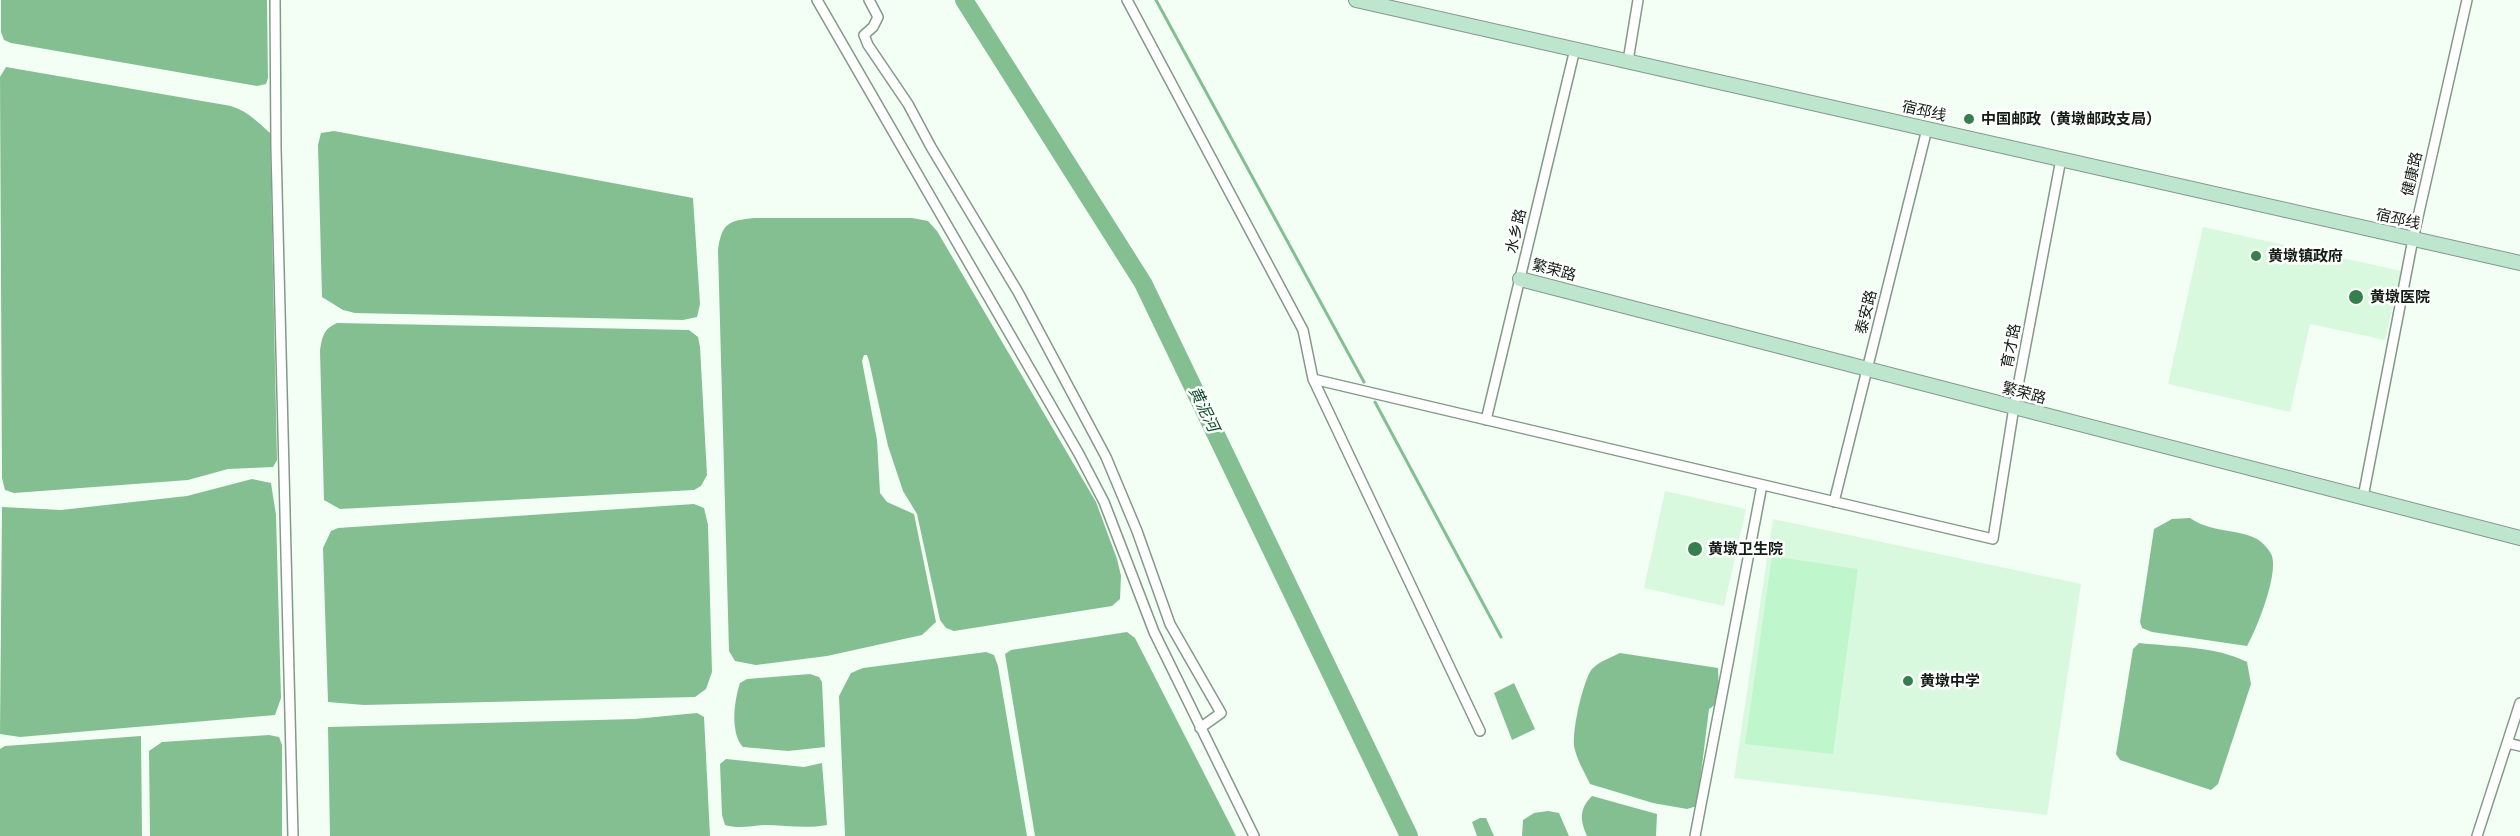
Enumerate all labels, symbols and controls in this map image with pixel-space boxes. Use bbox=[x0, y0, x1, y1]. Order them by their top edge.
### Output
street label: 宿邳线 bbox=[1900, 97, 1948, 125]
place label: 中国邮政（黄墩邮政支局） bbox=[1981, 110, 2161, 128]
marker: 中国邮政（黄墩邮政支局） bbox=[1962, 112, 1976, 126]
street label: 健康路 bbox=[2398, 150, 2426, 198]
street label: 宿邳线 bbox=[2374, 205, 2422, 233]
street label: 水乡路 bbox=[1502, 207, 1530, 255]
place label: 黄墩镇政府 bbox=[2268, 247, 2343, 265]
marker: 黄墩镇政府 bbox=[2249, 249, 2263, 263]
street label: 繁荣路 bbox=[1530, 255, 1578, 285]
street label: 泰安路 bbox=[1852, 288, 1880, 336]
marker: 黄墩医院 bbox=[2347, 288, 2365, 306]
place label: 黄墩医院 bbox=[2370, 288, 2430, 306]
street label: 育才路 bbox=[1998, 322, 2024, 370]
street label: 繁荣路 bbox=[2000, 378, 2048, 408]
water label: 黄泥河 bbox=[1185, 383, 1223, 435]
marker: 黄墩卫生院 bbox=[1686, 540, 1704, 558]
place label: 黄墩卫生院 bbox=[1708, 540, 1783, 558]
place label: 黄墩中学 bbox=[1920, 672, 1980, 690]
marker: 黄墩中学 bbox=[1901, 674, 1915, 688]

